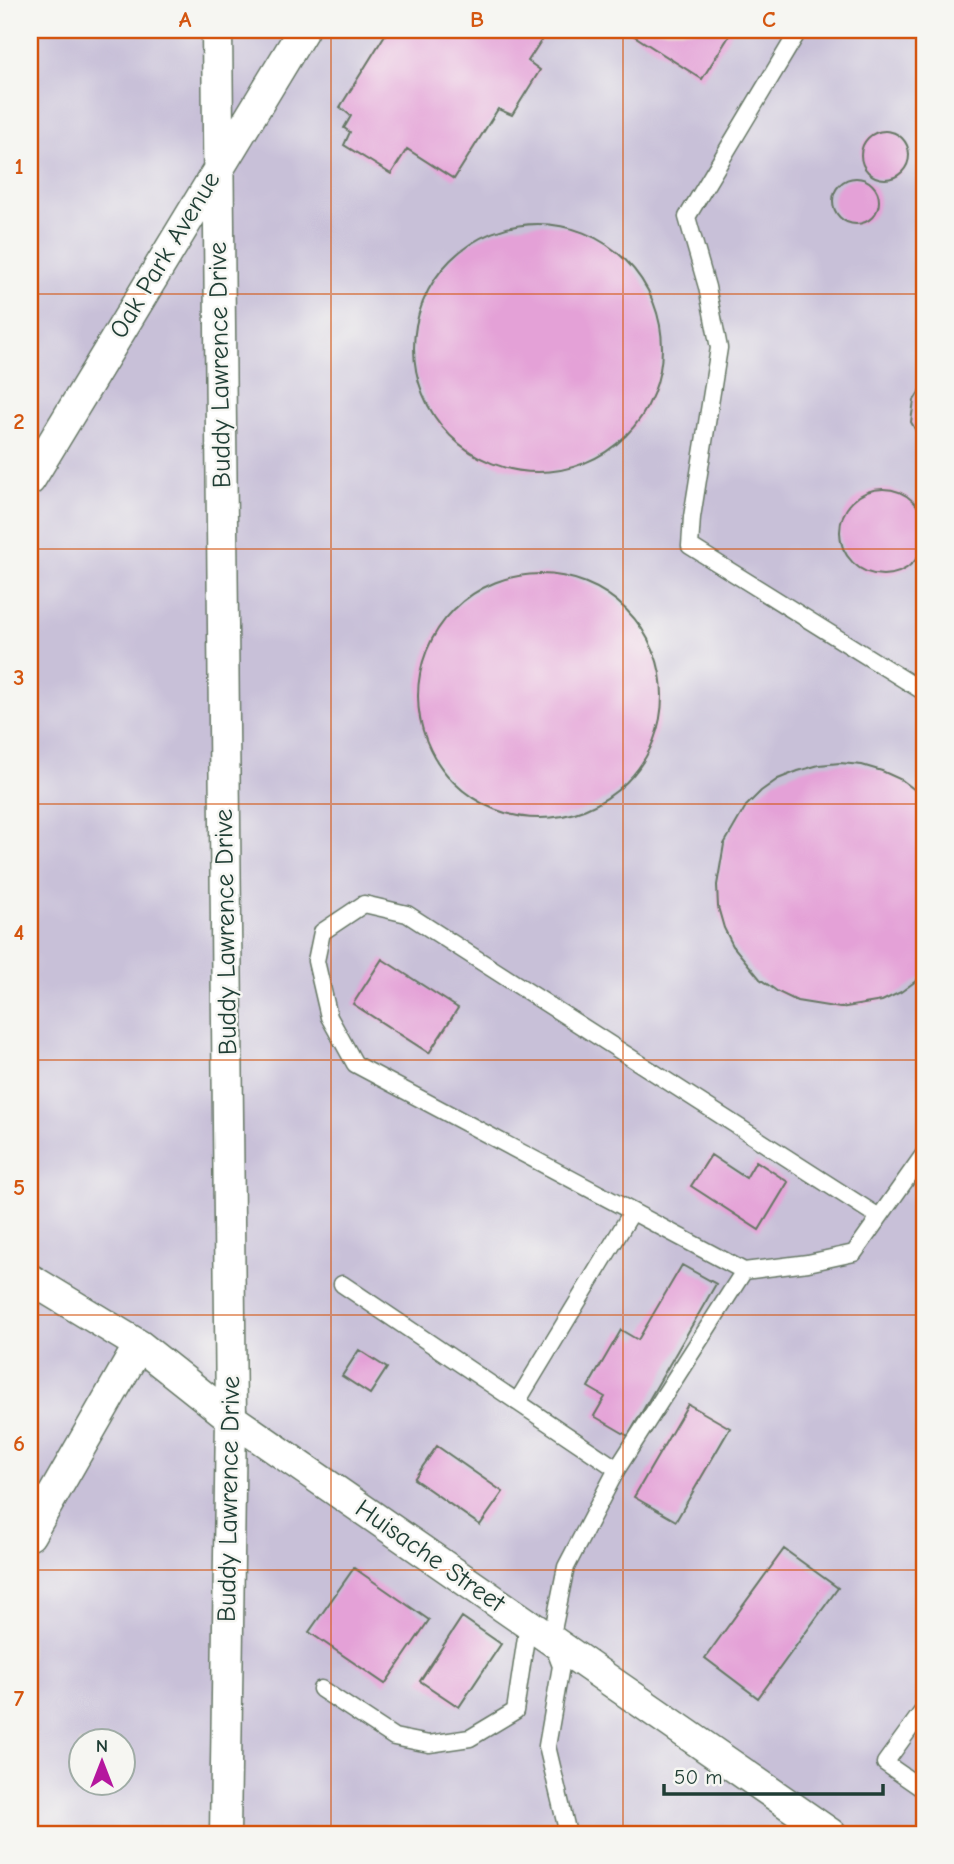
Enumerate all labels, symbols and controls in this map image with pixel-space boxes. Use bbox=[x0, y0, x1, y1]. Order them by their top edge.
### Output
text: A bbox=[179, 6, 192, 33]
text: B bbox=[470, 6, 484, 33]
text: C bbox=[762, 6, 776, 33]
text: 1 bbox=[14, 153, 24, 180]
street label: Oak Park Avenue bbox=[103, 166, 227, 344]
street label: Buddy Lawrence Drive bbox=[203, 242, 237, 488]
text: 2 bbox=[13, 408, 25, 435]
text: 3 bbox=[13, 664, 25, 691]
street label: Buddy Lawrence Drive bbox=[209, 809, 243, 1055]
text: 4 bbox=[14, 919, 25, 946]
text: 5 bbox=[13, 1174, 25, 1201]
street label: Buddy Lawrence Drive bbox=[212, 1376, 246, 1622]
text: 6 bbox=[13, 1430, 25, 1457]
street label: Huisache Street bbox=[350, 1493, 512, 1619]
text: 7 bbox=[14, 1685, 25, 1712]
north arrow bbox=[66, 1728, 136, 1798]
text: N bbox=[96, 1735, 108, 1757]
scale bar bbox=[664, 1752, 882, 1796]
text: 50 m bbox=[674, 1765, 723, 1789]

